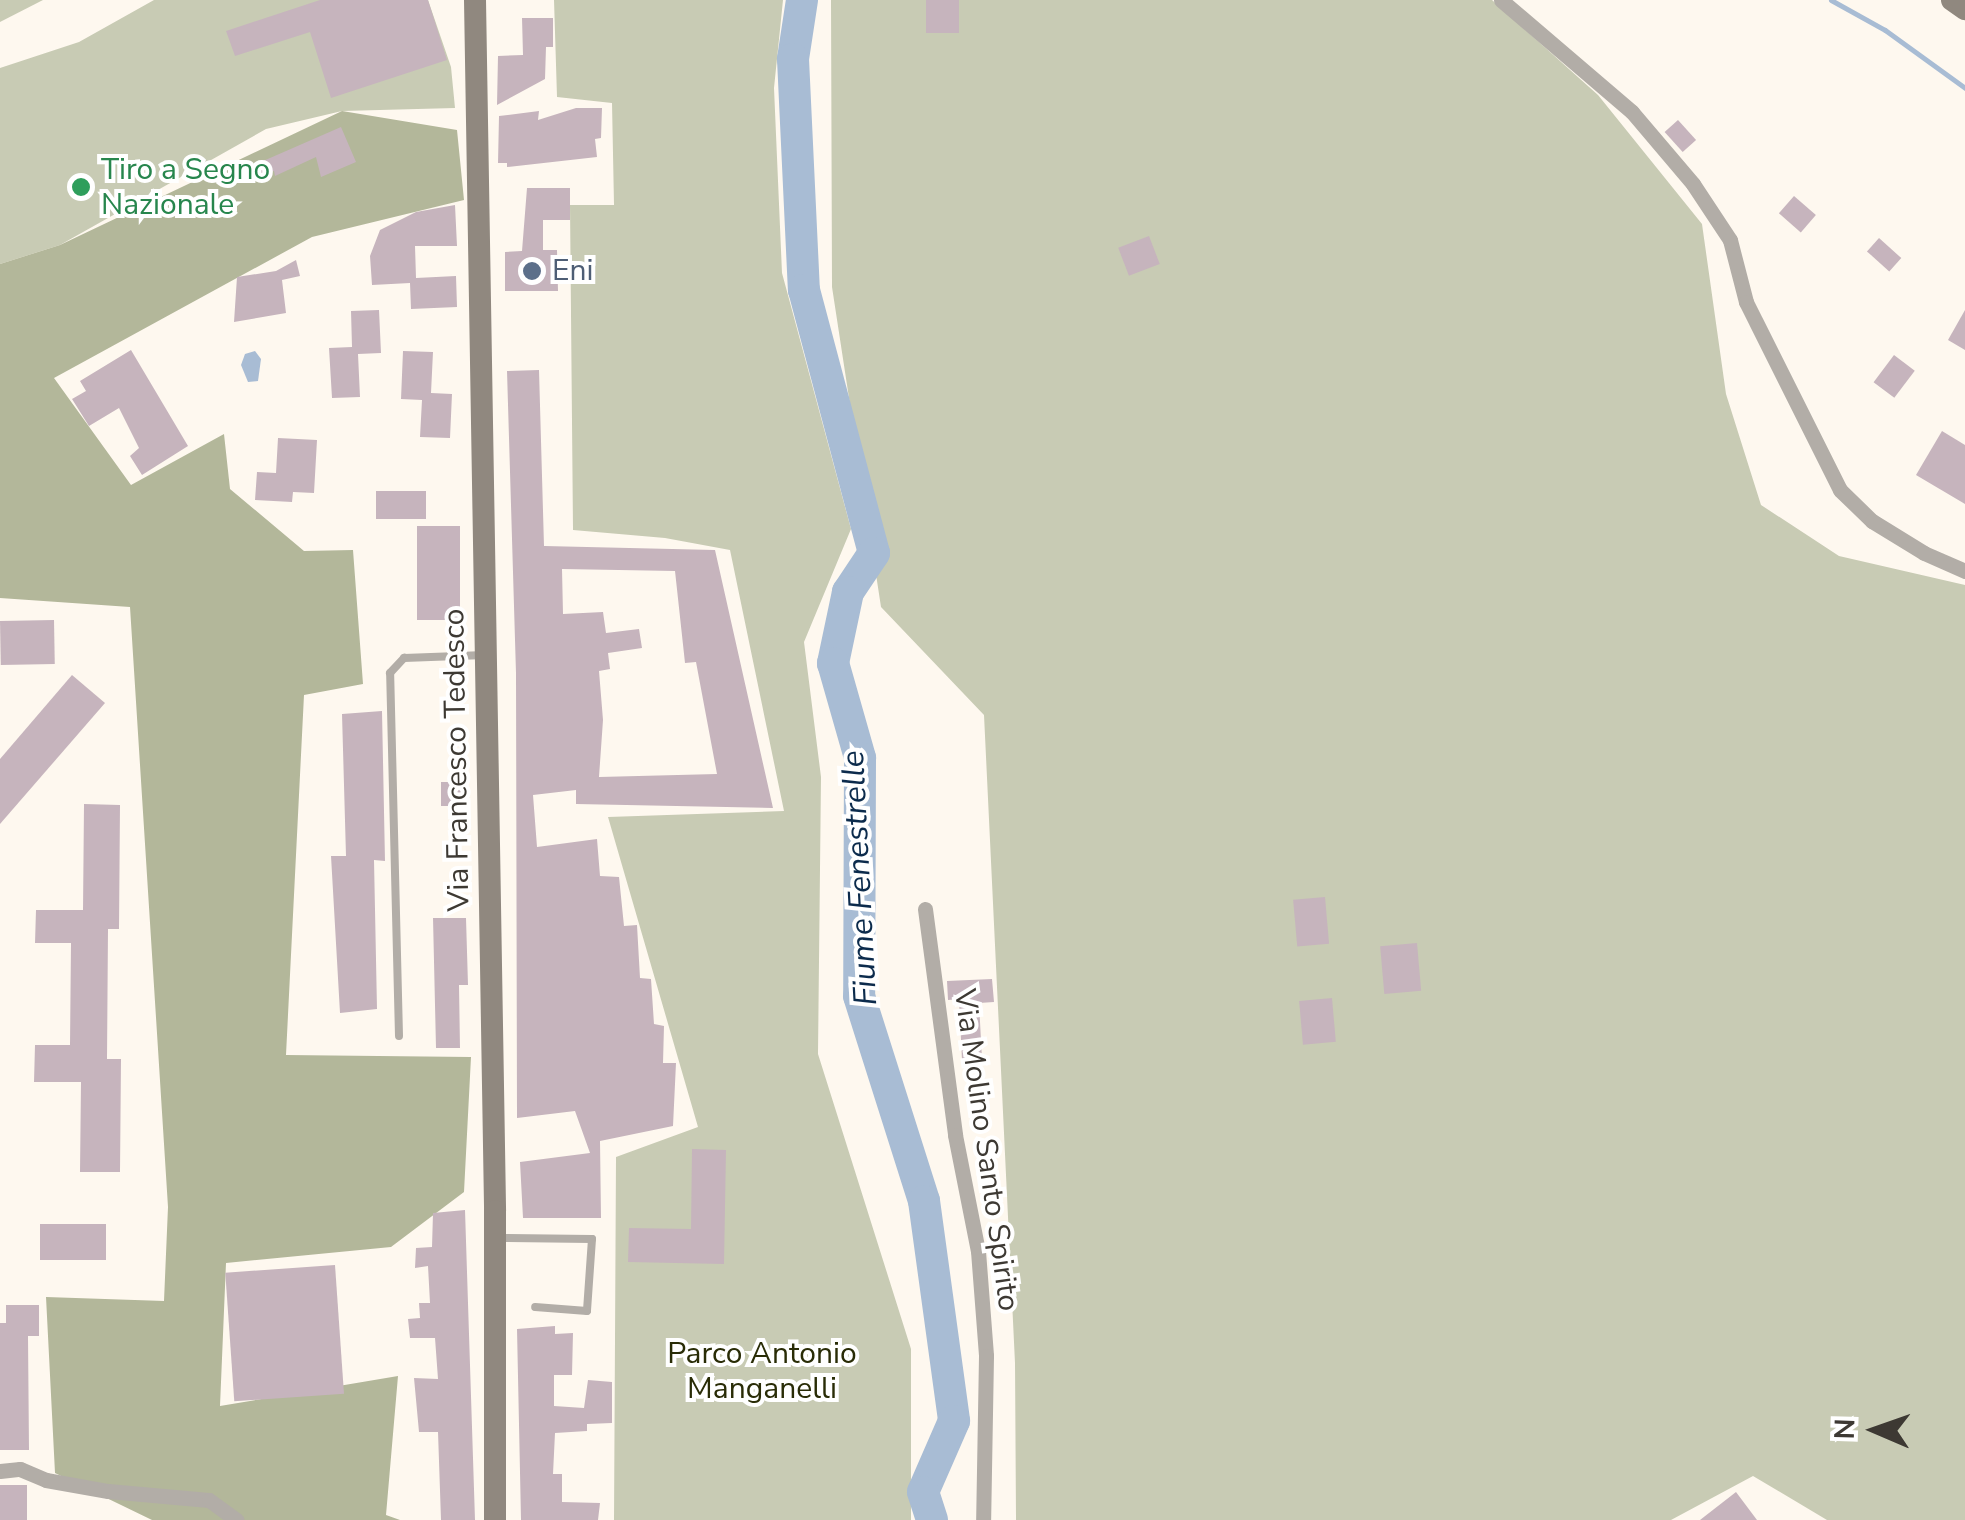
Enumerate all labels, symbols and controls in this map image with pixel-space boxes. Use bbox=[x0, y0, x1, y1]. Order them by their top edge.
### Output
place label: Tiro a Segno Nazionale bbox=[101, 152, 270, 222]
marker: Tiro a Segno Nazionale bbox=[70, 176, 92, 198]
place label: Eni bbox=[552, 253, 593, 289]
marker: Eni bbox=[521, 260, 543, 282]
street label: Via Francesco Tedesco bbox=[436, 608, 478, 912]
water label: Fiume Fenestrelle bbox=[834, 750, 886, 1006]
street label: Via Molino Santo Spirito bbox=[946, 987, 1026, 1313]
park label: Parco Antonio Manganelli bbox=[667, 1336, 857, 1406]
north arrow bbox=[1825, 1380, 1925, 1480]
text: N bbox=[1826, 1418, 1864, 1440]

